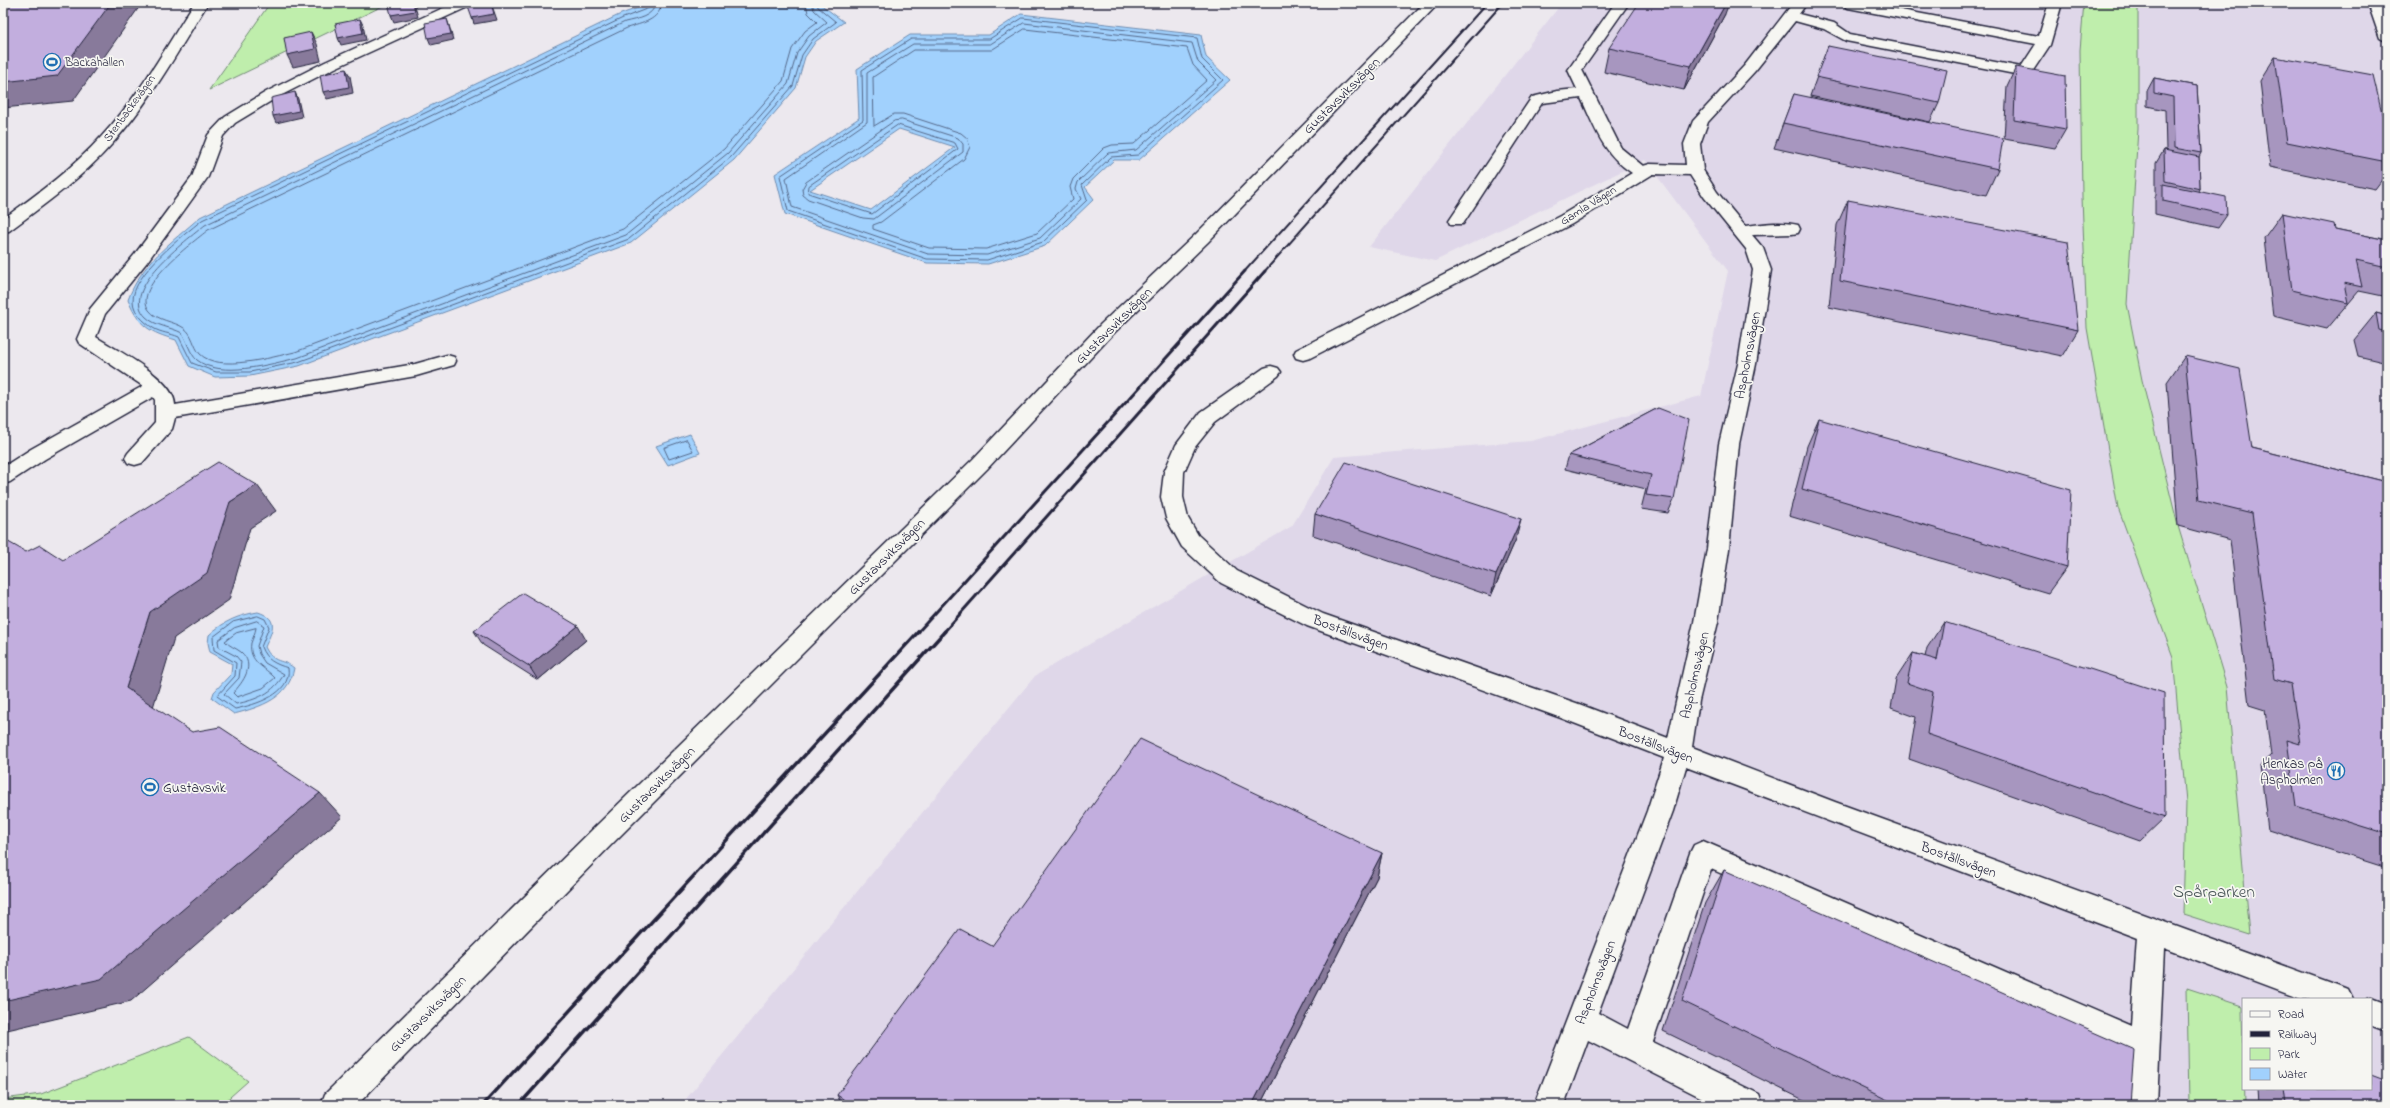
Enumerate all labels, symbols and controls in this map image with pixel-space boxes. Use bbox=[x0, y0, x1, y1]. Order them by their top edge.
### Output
sports icon: Backahallen bbox=[42, 52, 62, 72]
street label: Gustavsviksvägen bbox=[1299, 53, 1386, 140]
place label: Backahallen bbox=[64, 54, 124, 72]
street label: Stenbackevägen bbox=[99, 71, 161, 147]
street label: Gamla Vägen bbox=[1557, 181, 1621, 231]
street label: Gustavsviksvägen bbox=[1071, 283, 1158, 370]
street label: Aspholmsvägen bbox=[1730, 310, 1768, 401]
street label: Gustavsviksvägen bbox=[844, 514, 931, 601]
street label: Boställsvägen bbox=[1308, 610, 1391, 658]
street label: Aspholmsvägen bbox=[1675, 630, 1717, 721]
street label: Boställsvägen bbox=[1613, 721, 1696, 770]
street label: Gustavsviksvägen bbox=[614, 742, 701, 829]
place label: Henkas på Aspholmen bbox=[2260, 754, 2323, 791]
restaurant icon: Henkas på Aspholmen bbox=[2326, 761, 2346, 781]
sports icon: Gustavsvik bbox=[140, 777, 160, 797]
place label: Gustavsvik bbox=[163, 778, 227, 799]
street label: Boställsvägen bbox=[1916, 837, 1999, 885]
park label: Spårparken bbox=[2173, 880, 2255, 905]
street label: Aspholmsvägen bbox=[1571, 937, 1623, 1028]
street label: Gustavsviksvägen bbox=[385, 971, 472, 1058]
legend bbox=[2242, 998, 2372, 1090]
text: Road bbox=[2278, 1006, 2304, 1024]
text: Railway bbox=[2278, 1026, 2317, 1045]
text: Park bbox=[2278, 1046, 2300, 1064]
text: Water bbox=[2278, 1066, 2307, 1084]

